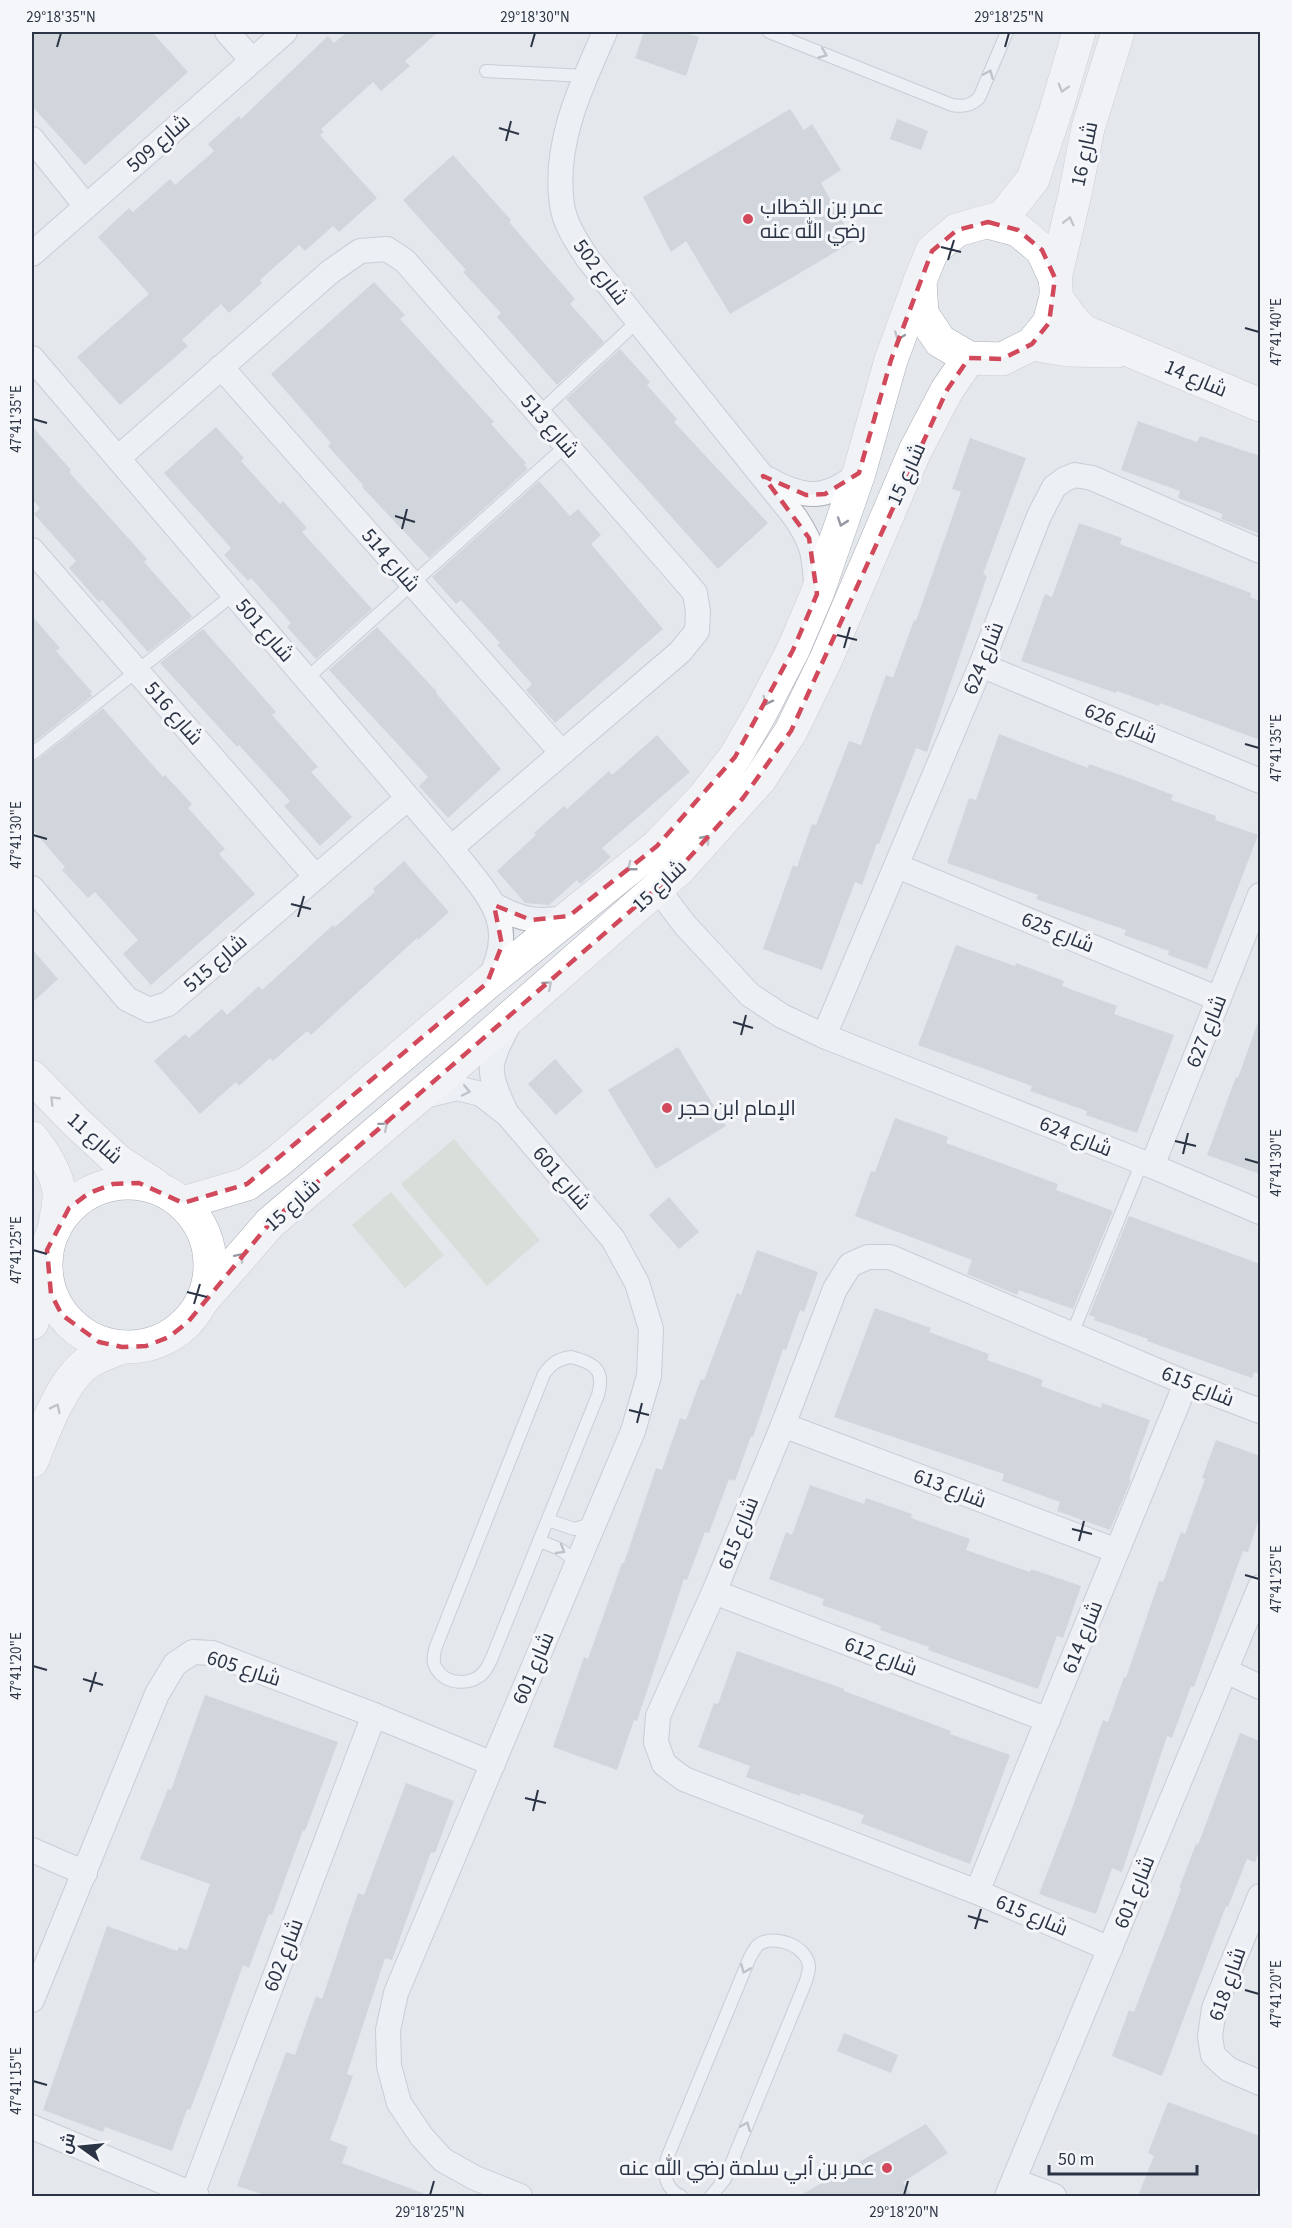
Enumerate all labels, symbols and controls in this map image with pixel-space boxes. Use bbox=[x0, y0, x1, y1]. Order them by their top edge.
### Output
text: 29°18'35"N bbox=[26, 7, 96, 28]
text: 29°18'30"N bbox=[500, 7, 570, 28]
text: 29°18'25"N bbox=[974, 7, 1044, 28]
one-way arrow bbox=[817, 47, 828, 59]
one-way arrow bbox=[982, 69, 994, 80]
one-way arrow bbox=[1058, 82, 1070, 93]
street label: شارع 509 bbox=[119, 107, 197, 179]
street label: شارع 16 bbox=[1062, 119, 1106, 189]
place label: عمر بن الخطاب رضي الله عنه bbox=[760, 192, 884, 246]
marker: عمر بن الخطاب رضي الله عنه bbox=[741, 212, 755, 226]
one-way arrow bbox=[1061, 216, 1074, 226]
street label: شارع 502 bbox=[566, 233, 636, 311]
text: 47°41'40"E bbox=[1266, 298, 1287, 366]
one-way arrow bbox=[894, 330, 907, 340]
street label: شارع 14 bbox=[1160, 351, 1232, 405]
text: 47°41'35"E bbox=[6, 385, 27, 453]
street label: شارع 513 bbox=[514, 387, 586, 465]
street label: شارع 15 bbox=[879, 438, 933, 510]
one-way arrow bbox=[837, 516, 849, 527]
street label: شارع 514 bbox=[355, 521, 427, 599]
street label: شارع 501 bbox=[229, 591, 301, 669]
street label: شارع 624 bbox=[955, 617, 1011, 699]
street label: شارع 516 bbox=[138, 674, 210, 752]
one-way arrow bbox=[763, 695, 774, 706]
street label: شارع 626 bbox=[1080, 695, 1162, 751]
text: 47°41'35"E bbox=[1266, 714, 1287, 782]
text: 47°41'30"E bbox=[6, 801, 27, 869]
one-way arrow bbox=[699, 835, 710, 846]
street label: شارع 15 bbox=[625, 853, 693, 919]
one-way arrow bbox=[627, 859, 638, 870]
street label: شارع 625 bbox=[1017, 904, 1099, 960]
street label: شارع 515 bbox=[176, 927, 254, 999]
one-way arrow bbox=[541, 981, 551, 992]
street label: شارع 627 bbox=[1178, 990, 1234, 1072]
one-way arrow bbox=[461, 1084, 471, 1097]
place label: الإمام ابن حجر bbox=[678, 1093, 796, 1123]
one-way arrow bbox=[51, 1097, 62, 1108]
marker: الإمام ابن حجر bbox=[660, 1101, 674, 1115]
street label: شارع 11 bbox=[61, 1105, 129, 1171]
street label: شارع 624 bbox=[1035, 1108, 1117, 1164]
one-way arrow bbox=[377, 1122, 388, 1133]
text: 47°41'30"E bbox=[1266, 1129, 1287, 1197]
street label: شارع 601 bbox=[526, 1139, 598, 1217]
street label: شارع 15 bbox=[258, 1172, 326, 1238]
text: 47°41'25"E bbox=[6, 1216, 27, 1284]
one-way arrow bbox=[233, 1253, 244, 1264]
street label: شارع 615 bbox=[1157, 1358, 1239, 1414]
one-way arrow bbox=[49, 1404, 61, 1415]
street label: شارع 613 bbox=[909, 1460, 991, 1516]
street label: شارع 615 bbox=[710, 1492, 766, 1574]
one-way arrow bbox=[555, 1543, 565, 1554]
text: 47°41'25"E bbox=[1266, 1545, 1287, 1613]
street label: شارع 614 bbox=[1054, 1596, 1110, 1678]
street label: شارع 601 bbox=[504, 1627, 562, 1709]
street label: شارع 612 bbox=[840, 1628, 922, 1684]
text: 47°41'20"E bbox=[6, 1632, 27, 1700]
street label: شارع 605 bbox=[203, 1642, 285, 1694]
street label: شارع 601 bbox=[1106, 1851, 1162, 1933]
street label: شارع 615 bbox=[991, 1886, 1073, 1944]
street label: شارع 602 bbox=[255, 1914, 311, 1996]
street label: شارع 618 bbox=[1200, 1943, 1254, 2025]
text: 47°41'20"E bbox=[1266, 1960, 1287, 2028]
one-way arrow bbox=[740, 1963, 752, 1974]
text: 47°41'15"E bbox=[6, 2047, 27, 2115]
north arrow bbox=[51, 2117, 111, 2177]
one-way arrow bbox=[739, 2122, 752, 2132]
text: ش bbox=[54, 2131, 81, 2156]
scale bar bbox=[1049, 2138, 1198, 2176]
text: 50 m bbox=[1058, 2147, 1094, 2172]
place label: عمر بن أبي سلمة رضي الله عنه bbox=[619, 2153, 875, 2184]
marker: عمر بن أبي سلمة رضي الله عنه bbox=[880, 2161, 894, 2175]
text: 29°18'25"N bbox=[395, 2202, 465, 2223]
text: 29°18'20"N bbox=[869, 2202, 939, 2223]

